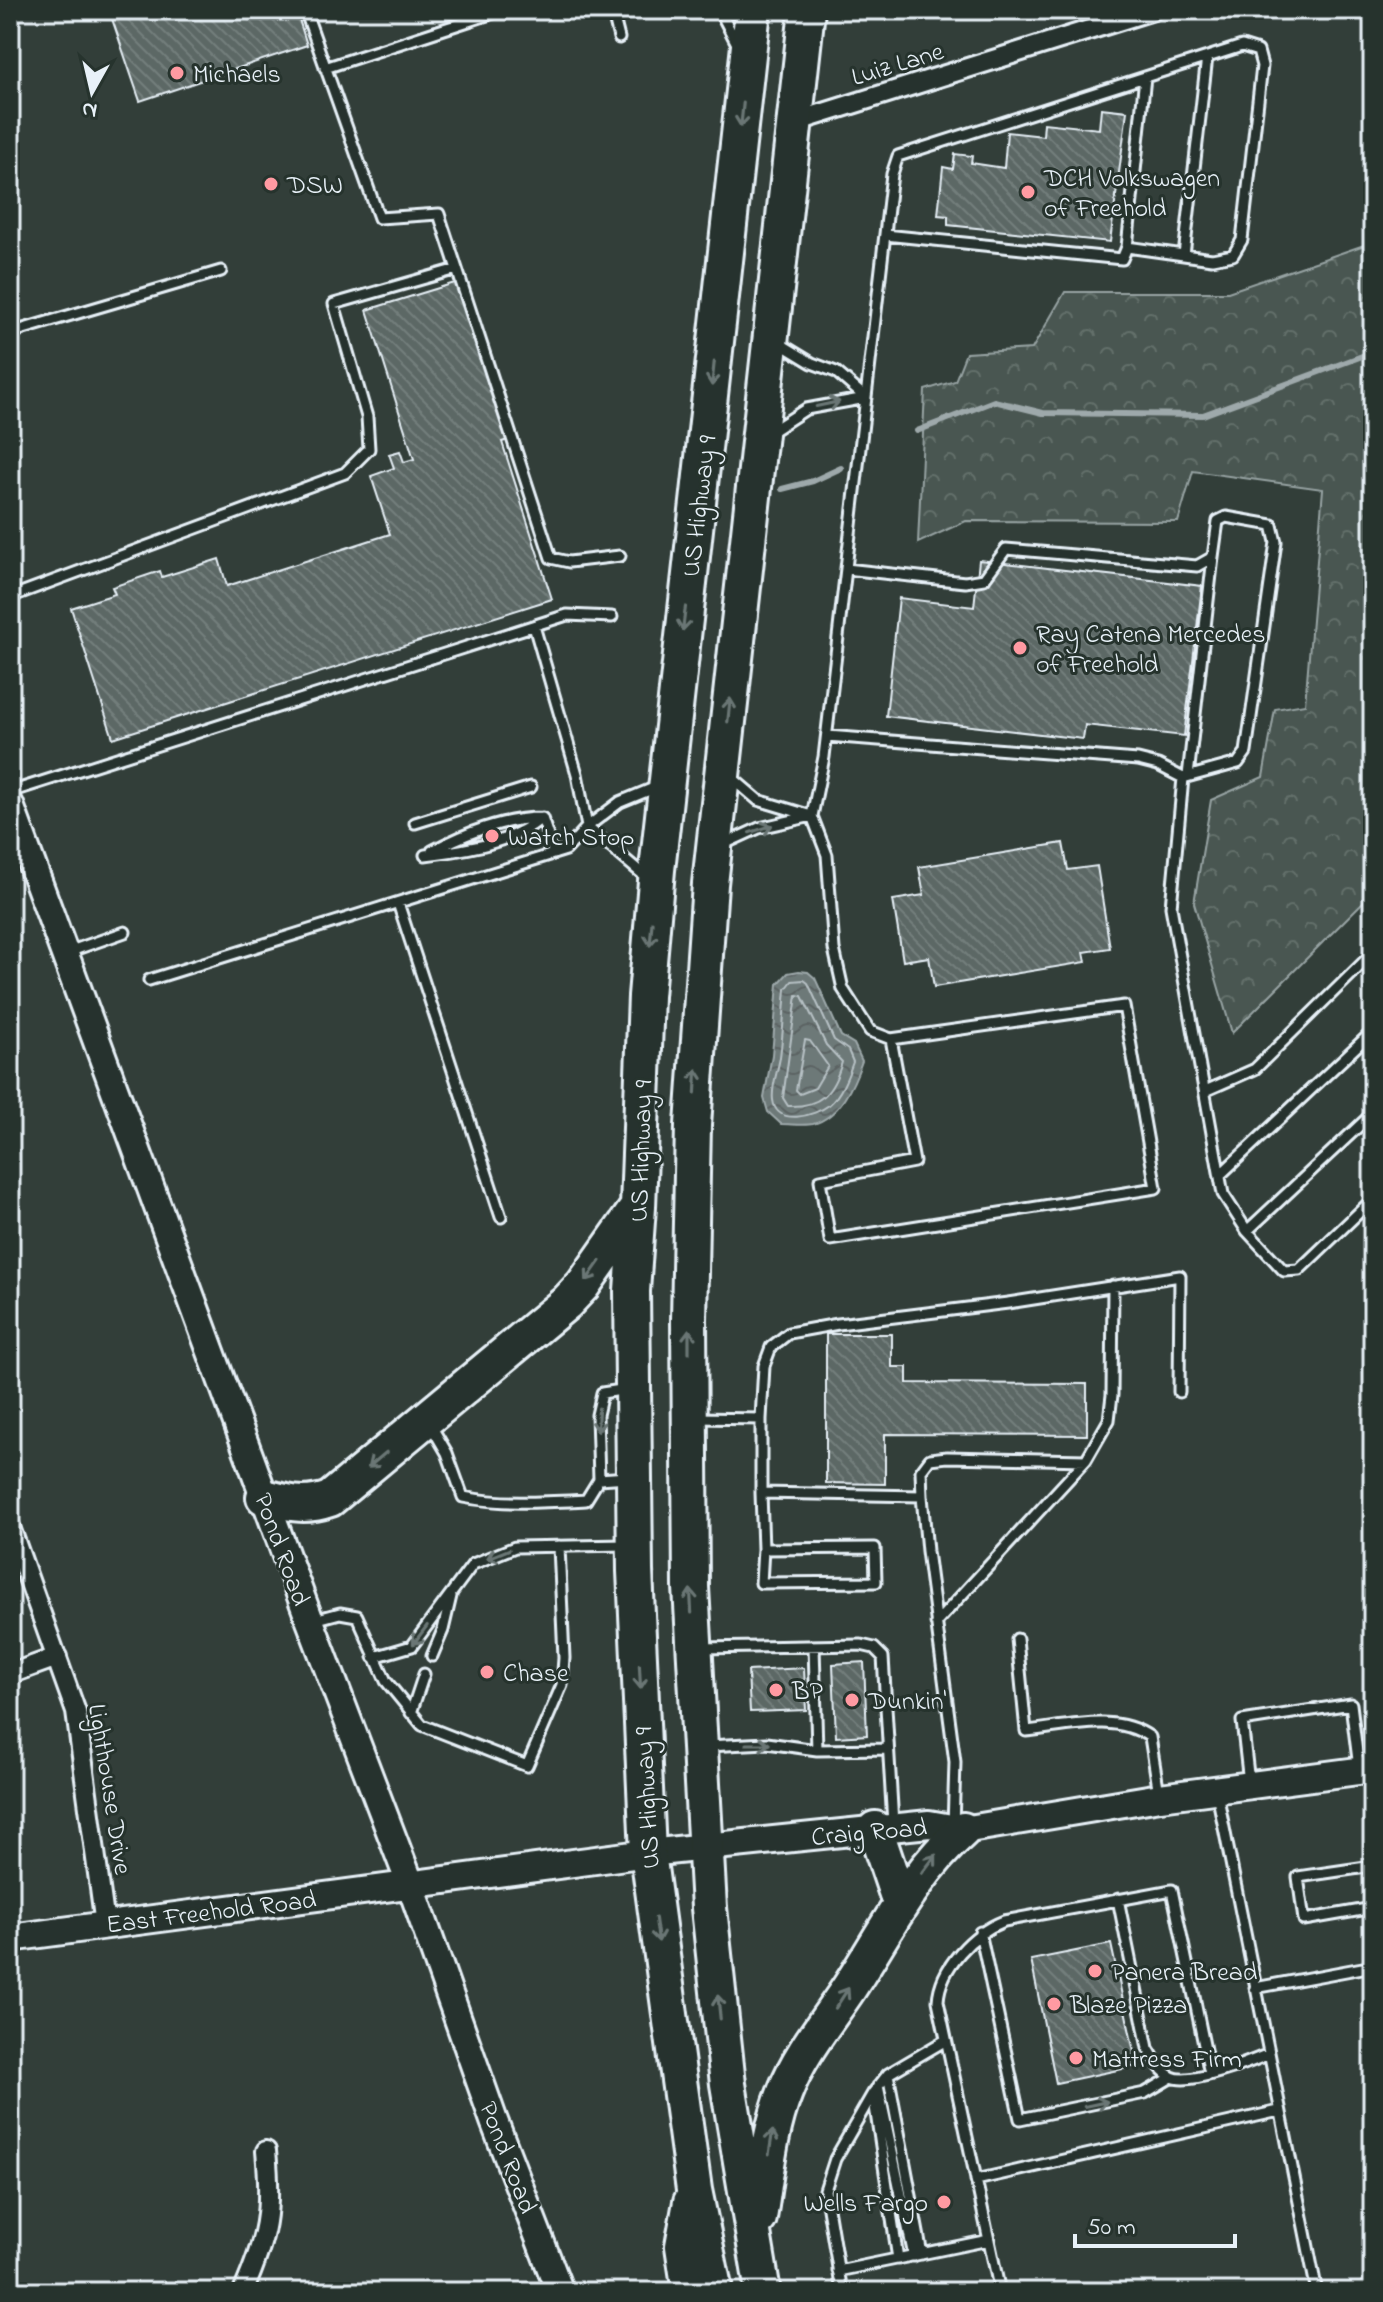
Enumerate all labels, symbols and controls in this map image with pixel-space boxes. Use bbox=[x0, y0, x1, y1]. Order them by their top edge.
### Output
street label: Luiz Lane bbox=[847, 34, 949, 98]
north arrow bbox=[52, 52, 132, 132]
place label: Michaels bbox=[193, 57, 281, 95]
marker: Michaels bbox=[168, 64, 186, 82]
text: N bbox=[80, 92, 99, 126]
one-way arrow bbox=[734, 101, 749, 128]
place label: DCH Volkswagen of Freehold bbox=[1043, 161, 1220, 229]
place label: DSW bbox=[286, 168, 343, 206]
marker: DSW bbox=[262, 175, 280, 193]
marker: DCH Volkswagen of Freehold bbox=[1019, 183, 1037, 201]
one-way arrow bbox=[706, 360, 721, 387]
one-way arrow bbox=[814, 396, 840, 411]
street label: US Highway 9 bbox=[673, 433, 729, 579]
one-way arrow bbox=[677, 605, 692, 632]
place label: Ray Catena Mercedes of Freehold bbox=[1036, 617, 1266, 685]
marker: Ray Catena Mercedes of Freehold bbox=[1011, 639, 1029, 657]
one-way arrow bbox=[722, 698, 737, 724]
place label: Watch Stop bbox=[508, 820, 634, 858]
one-way arrow bbox=[748, 821, 774, 836]
marker: Watch Stop bbox=[483, 827, 501, 845]
one-way arrow bbox=[644, 920, 659, 946]
one-way arrow bbox=[689, 1068, 704, 1095]
street label: US Highway 9 bbox=[622, 1079, 664, 1223]
one-way arrow bbox=[585, 1259, 601, 1281]
one-way arrow bbox=[681, 1328, 697, 1355]
one-way arrow bbox=[591, 1406, 606, 1433]
one-way arrow bbox=[367, 1451, 387, 1469]
street label: Pond Road bbox=[242, 1488, 318, 1612]
one-way arrow bbox=[486, 1548, 511, 1562]
one-way arrow bbox=[684, 1588, 699, 1615]
one-way arrow bbox=[412, 1624, 429, 1645]
place label: Chase bbox=[503, 1656, 569, 1694]
marker: Chase bbox=[478, 1663, 496, 1681]
one-way arrow bbox=[633, 1663, 648, 1690]
place label: BP bbox=[791, 1674, 823, 1712]
marker: BP bbox=[767, 1681, 785, 1699]
place label: Dunkin' bbox=[867, 1684, 947, 1722]
marker: Dunkin' bbox=[843, 1691, 861, 1709]
street label: Lighthouse Drive bbox=[76, 1701, 140, 1878]
street label: US Highway 9 bbox=[626, 1726, 672, 1870]
one-way arrow bbox=[744, 1736, 771, 1752]
street label: Craig Road bbox=[810, 1810, 929, 1858]
one-way arrow bbox=[920, 1854, 937, 1875]
street label: East Freehold Road bbox=[104, 1882, 319, 1946]
one-way arrow bbox=[650, 1917, 665, 1942]
place label: Panera Bread bbox=[1111, 1955, 1258, 1993]
marker: Panera Bread bbox=[1086, 1962, 1104, 1980]
one-way arrow bbox=[835, 1987, 851, 2010]
place label: Blaze Pizza bbox=[1069, 1988, 1187, 2026]
one-way arrow bbox=[712, 1994, 727, 2021]
marker: Blaze Pizza bbox=[1045, 1995, 1063, 2013]
place label: Mattress Firm bbox=[1092, 2042, 1242, 2080]
marker: Mattress Firm bbox=[1067, 2049, 1085, 2067]
one-way arrow bbox=[1083, 2095, 1108, 2110]
street label: Pond Road bbox=[467, 2096, 545, 2220]
one-way arrow bbox=[764, 2129, 779, 2155]
place label: Wells Fargo bbox=[804, 2186, 928, 2224]
marker: Wells Fargo bbox=[935, 2193, 953, 2211]
scale bar bbox=[1075, 2198, 1235, 2248]
text: 50 m bbox=[1087, 2211, 1136, 2246]

